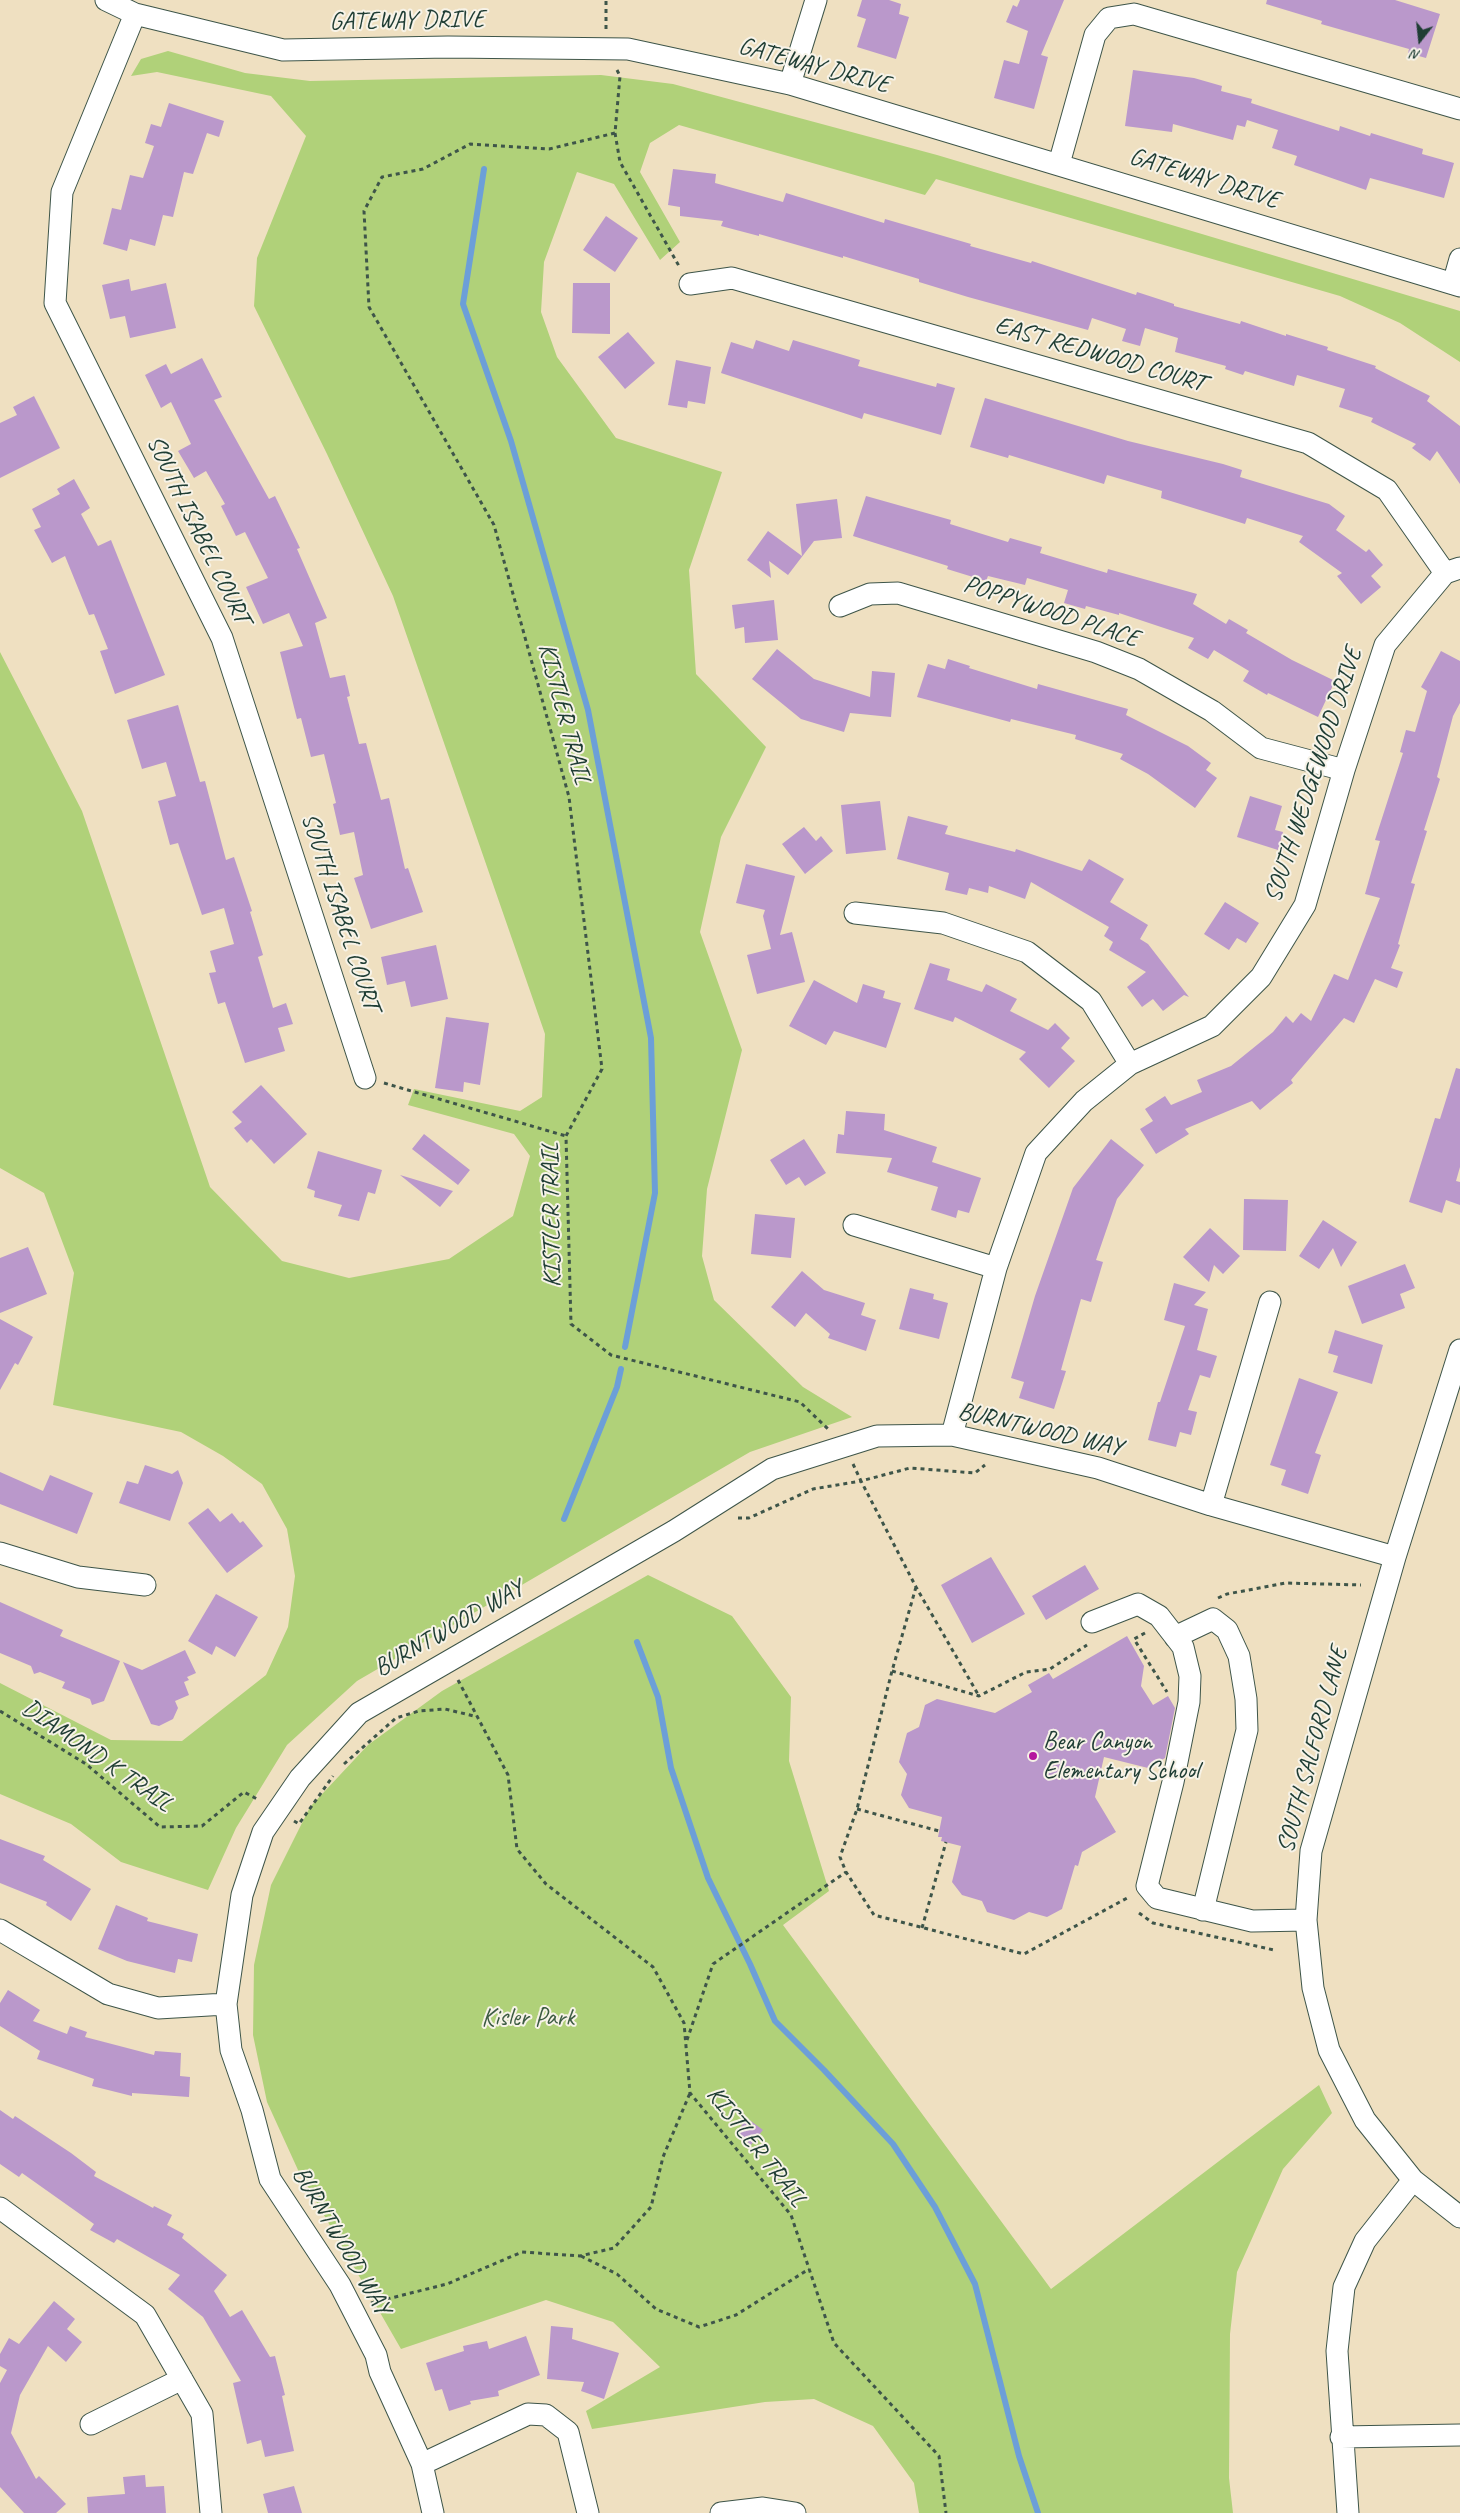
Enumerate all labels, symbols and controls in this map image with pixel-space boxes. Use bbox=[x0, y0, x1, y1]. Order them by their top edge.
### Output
street label: GATEWAY DRIVE bbox=[329, 5, 485, 37]
north arrow bbox=[1395, 15, 1445, 65]
street label: GATEWAY DRIVE bbox=[735, 31, 893, 101]
text: N bbox=[1409, 46, 1422, 64]
street label: GATEWAY DRIVE bbox=[1125, 142, 1283, 216]
street label: EAST REDWOOD COURT bbox=[991, 311, 1209, 399]
street label: SOUTH ISABEL COURT bbox=[139, 431, 257, 629]
street label: POPPYWOOD PLACE bbox=[960, 570, 1142, 654]
street label: KISTLER TRAIL bbox=[531, 640, 597, 788]
street label: SOUTH WEDGEWOOD DRIVE bbox=[1259, 644, 1369, 906]
street label: SOUTH ISABEL COURT bbox=[294, 810, 386, 1014]
street label: KISTLER TRAIL bbox=[536, 1142, 568, 1288]
street label: BURNTWOOD WAY bbox=[955, 1397, 1125, 1463]
street label: BURNTWOOD WAY bbox=[369, 1574, 529, 1684]
street label: SOUTH SALFORD LANE bbox=[1271, 1644, 1355, 1856]
street label: DIAMOND K TRAIL bbox=[16, 1693, 178, 1819]
place label: Bear Canyon Elementary School bbox=[1043, 1727, 1199, 1786]
marker: Bear Canyon Elementary School bbox=[1027, 1750, 1039, 1762]
park label: Kisler Park bbox=[482, 2003, 574, 2033]
street label: KISTLER TRAIL bbox=[700, 2081, 812, 2213]
street label: BURNTWOOD WAY bbox=[285, 2161, 397, 2321]

